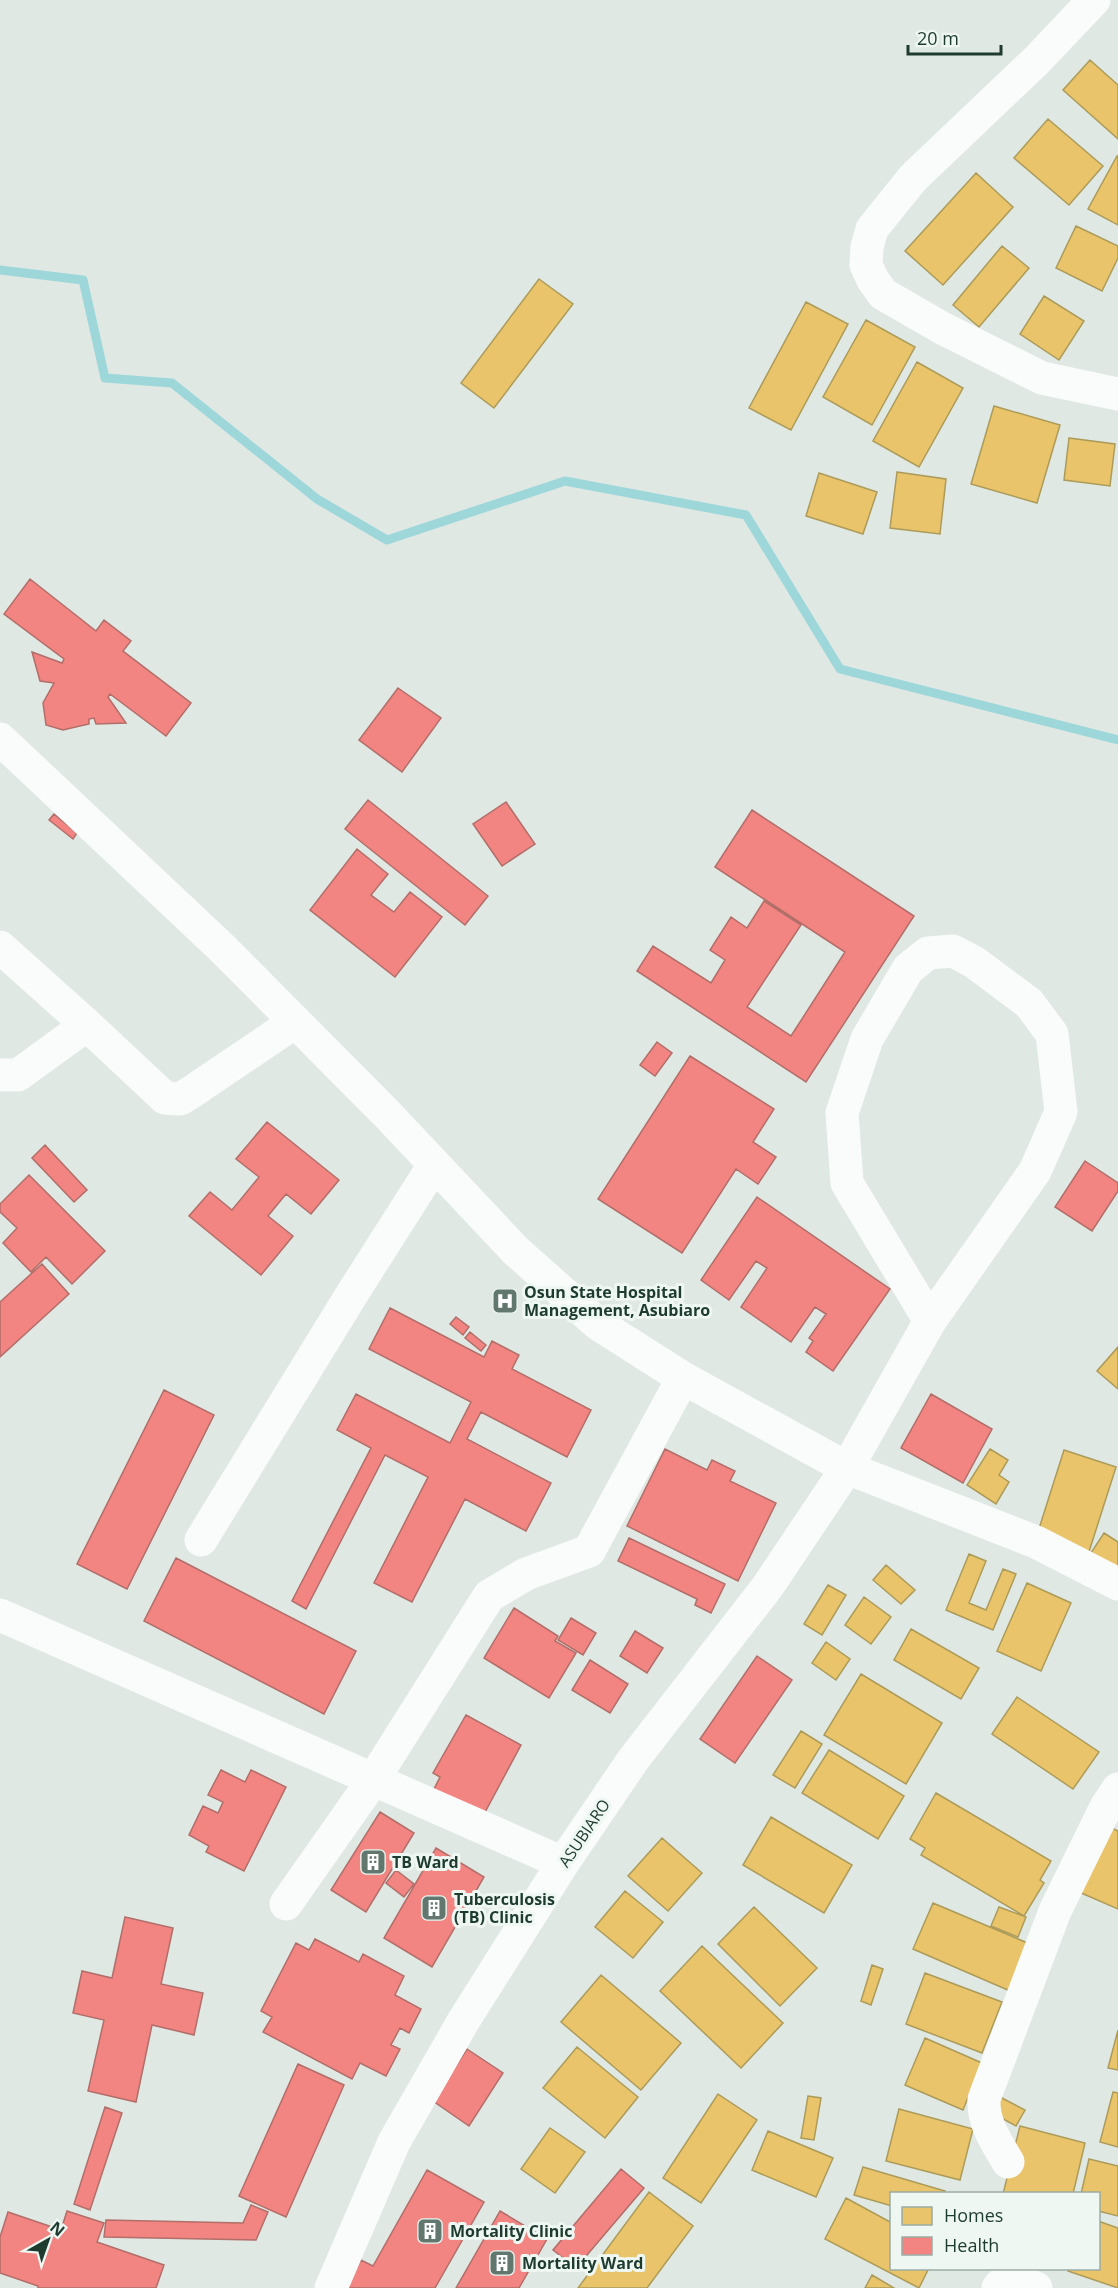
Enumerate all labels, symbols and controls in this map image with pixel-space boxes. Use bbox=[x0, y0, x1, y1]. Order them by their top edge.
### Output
scale bar bbox=[908, 18, 1001, 56]
text: 20 m bbox=[917, 26, 959, 50]
place label: Osun State Hospital Management, Asubiaro bbox=[524, 1281, 710, 1321]
hospital icon: Osun State Hospital Management, Asubiaro bbox=[490, 1286, 520, 1316]
street label: ASUBIARO bbox=[553, 1795, 615, 1871]
building icon: TB Ward bbox=[358, 1847, 388, 1877]
place label: TB Ward bbox=[392, 1851, 459, 1873]
place label: Tuberculosis (TB) Clinic bbox=[454, 1888, 555, 1928]
building icon: Tuberculosis (TB) Clinic bbox=[419, 1893, 449, 1923]
legend bbox=[890, 2192, 1100, 2270]
text: Homes bbox=[944, 2203, 1003, 2227]
north arrow bbox=[18, 2210, 78, 2270]
text: N bbox=[46, 2216, 70, 2241]
building icon: Mortality Clinic bbox=[415, 2216, 445, 2246]
place label: Mortality Clinic bbox=[450, 2220, 572, 2242]
text: Health bbox=[944, 2233, 999, 2257]
building icon: Mortality Ward bbox=[487, 2248, 517, 2278]
place label: Mortality Ward bbox=[522, 2252, 643, 2274]

